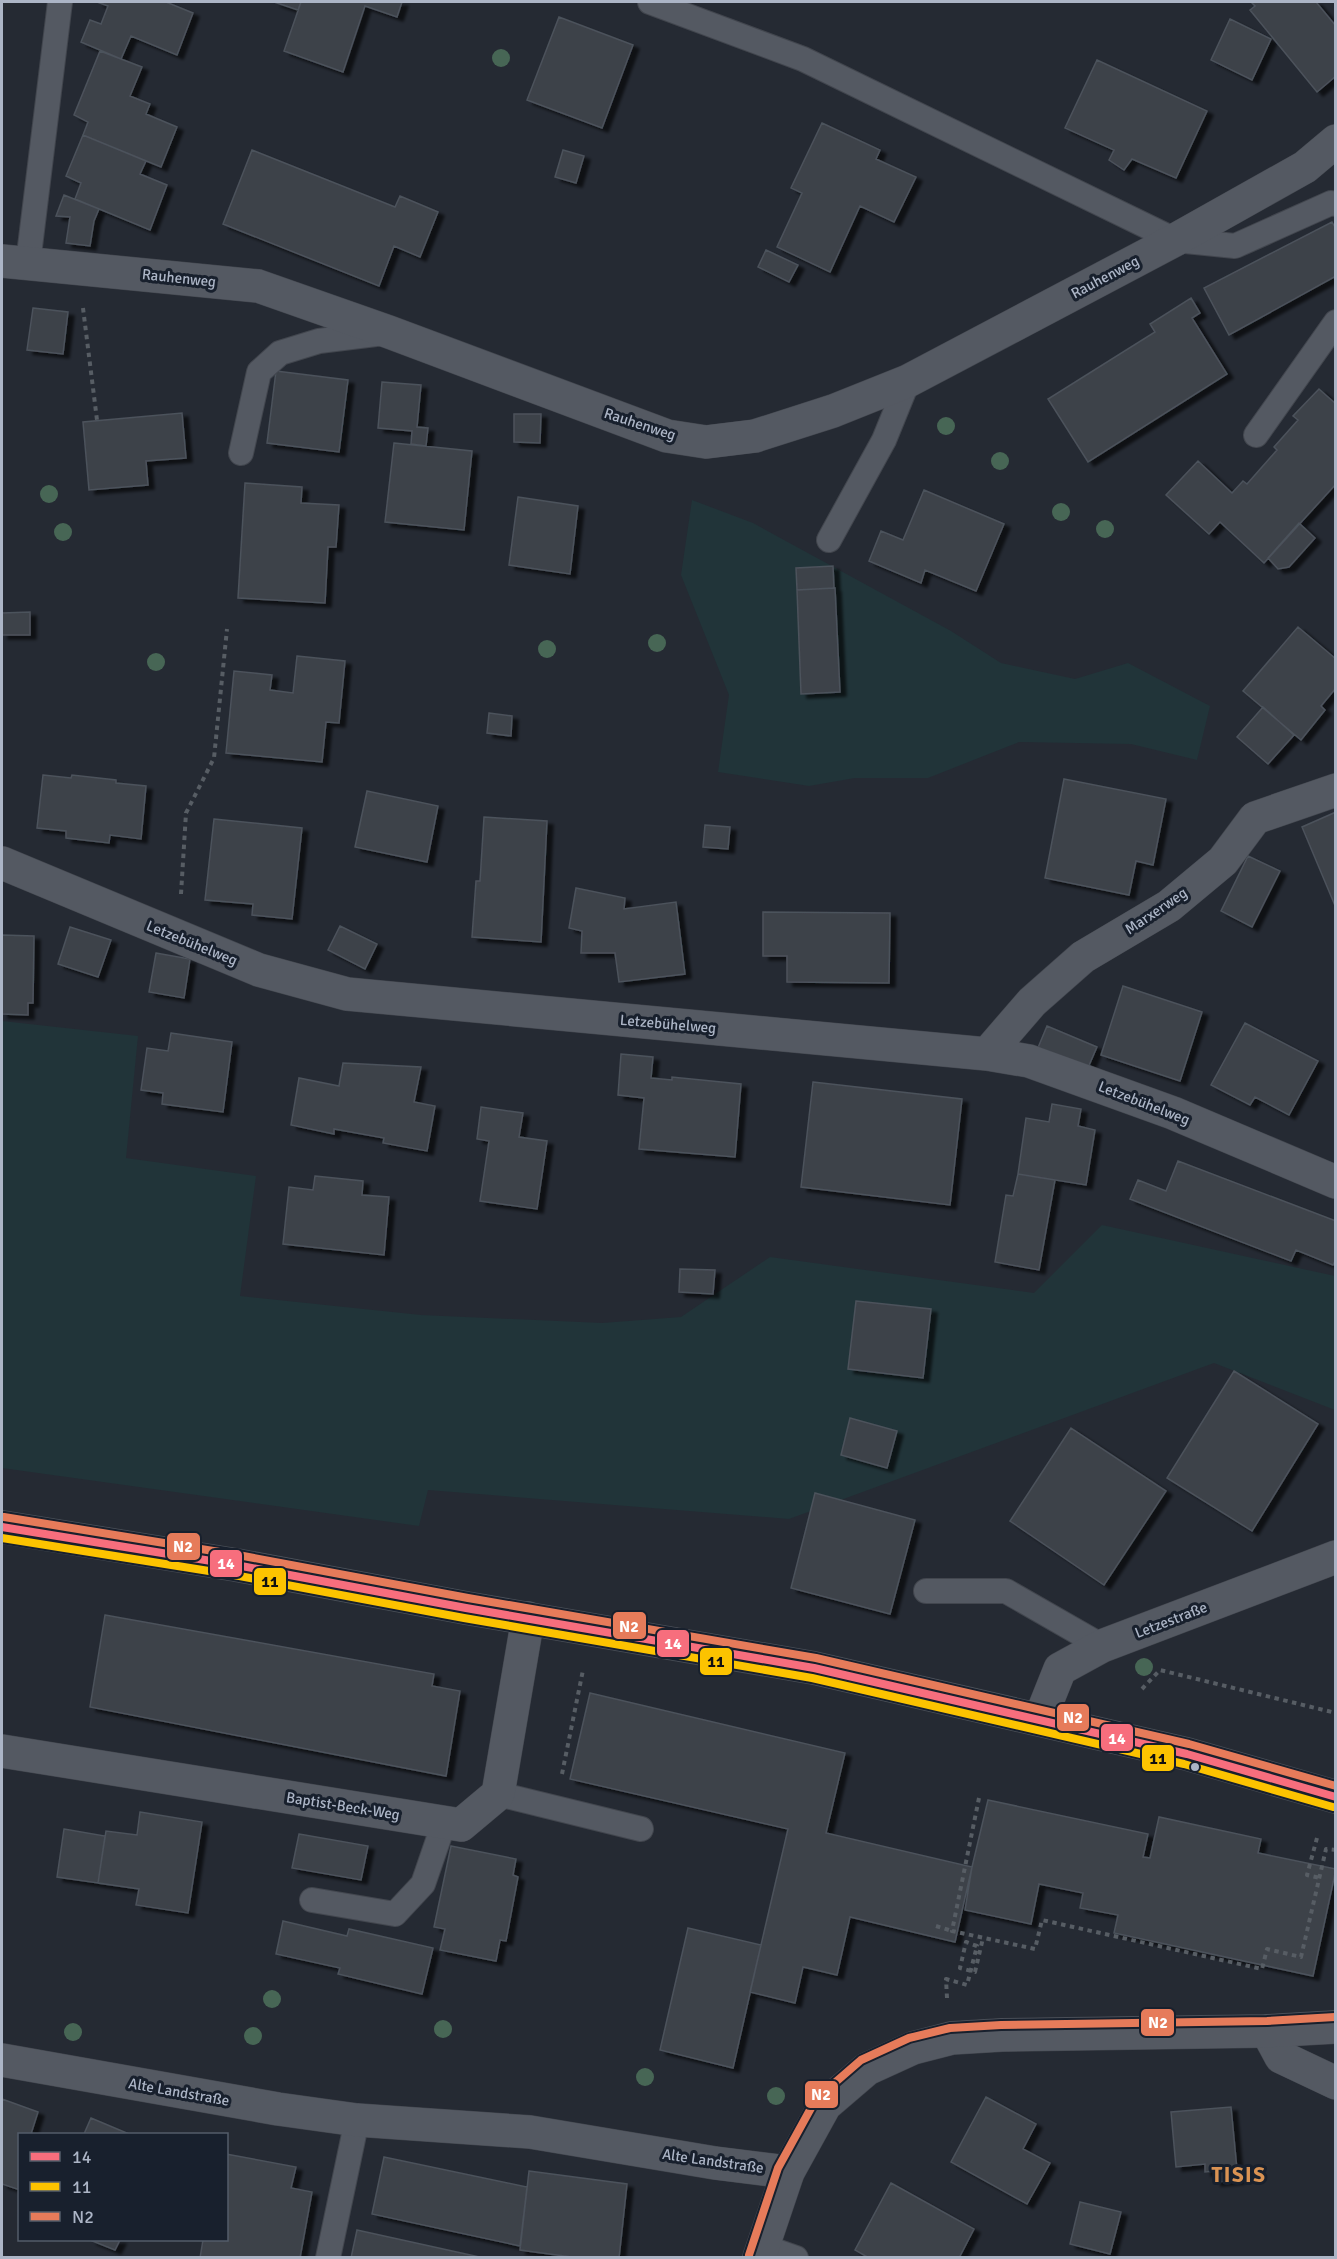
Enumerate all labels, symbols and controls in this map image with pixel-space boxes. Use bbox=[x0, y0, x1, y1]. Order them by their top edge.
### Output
street label: Rauhenweg bbox=[1068, 252, 1142, 302]
street label: Rauhenweg bbox=[141, 265, 217, 291]
street label: Rauhenweg bbox=[602, 404, 678, 444]
street label: Marxerweg bbox=[1121, 884, 1191, 938]
street label: Letzebühelweg bbox=[144, 917, 240, 969]
street label: Letzebühelweg bbox=[619, 1011, 717, 1037]
street label: Letzebühelweg bbox=[1096, 1077, 1192, 1129]
line badge: N2 bbox=[166, 1532, 201, 1561]
text: N2 bbox=[173, 1537, 193, 1557]
line badge: 14 bbox=[209, 1549, 243, 1578]
text: 14 bbox=[217, 1554, 235, 1574]
line badge: 11 bbox=[253, 1567, 287, 1596]
text: 11 bbox=[261, 1572, 279, 1592]
street label: Letzestraße bbox=[1132, 1598, 1210, 1642]
line badge: N2 bbox=[612, 1611, 647, 1640]
text: N2 bbox=[619, 1617, 639, 1637]
line badge: 14 bbox=[656, 1629, 690, 1658]
text: 14 bbox=[664, 1634, 682, 1654]
line badge: 11 bbox=[699, 1647, 733, 1676]
text: 11 bbox=[707, 1652, 725, 1672]
line badge: N2 bbox=[1056, 1703, 1090, 1732]
text: N2 bbox=[1063, 1708, 1083, 1728]
line badge: 14 bbox=[1100, 1723, 1134, 1752]
text: 14 bbox=[1108, 1729, 1126, 1749]
line badge: 11 bbox=[1141, 1744, 1175, 1772]
text: 11 bbox=[1149, 1749, 1167, 1769]
unlabelled marker bbox=[1189, 1761, 1201, 1773]
street label: Baptist-Beck-Weg bbox=[285, 1788, 401, 1824]
line badge: N2 bbox=[1140, 2008, 1175, 2037]
text: N2 bbox=[1148, 2013, 1168, 2033]
street label: Alte Landstraße bbox=[127, 2074, 231, 2110]
line badge: N2 bbox=[804, 2080, 839, 2109]
text: N2 bbox=[811, 2085, 831, 2105]
legend bbox=[18, 2133, 228, 2241]
street label: Alte Landstraße bbox=[661, 2145, 765, 2177]
text: 14 bbox=[72, 2146, 92, 2168]
district label: TISIS bbox=[1212, 2162, 1266, 2188]
text: 11 bbox=[72, 2176, 91, 2198]
text: N2 bbox=[72, 2206, 94, 2228]

